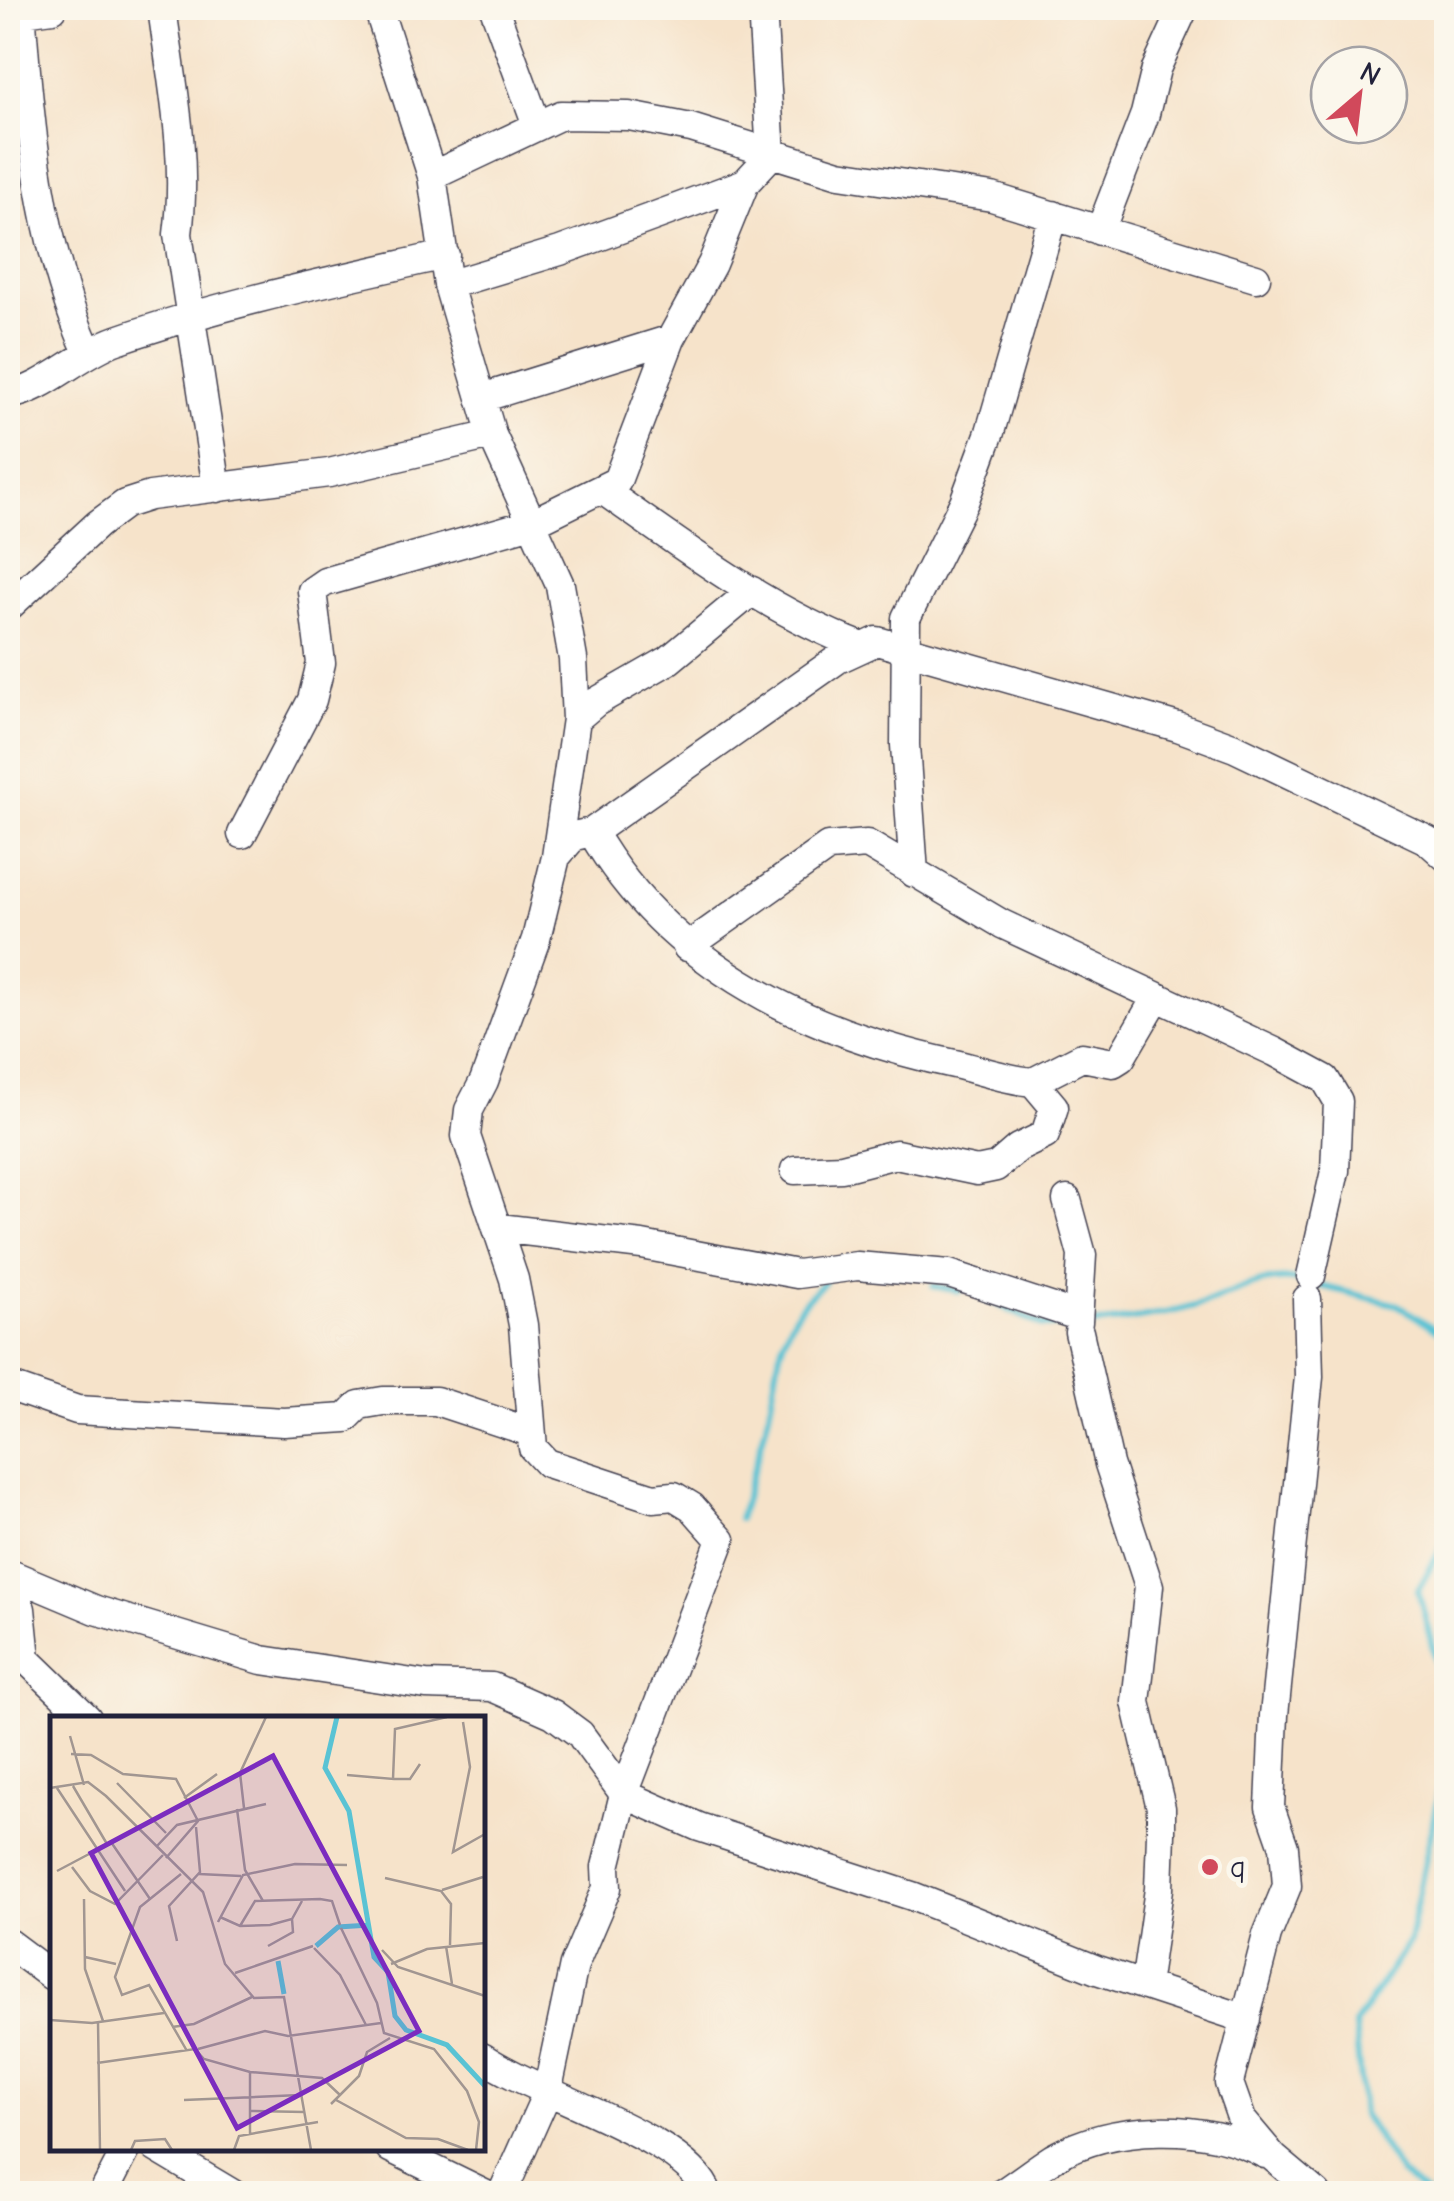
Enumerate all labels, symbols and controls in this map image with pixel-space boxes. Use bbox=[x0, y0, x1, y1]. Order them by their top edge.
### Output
north arrow bbox=[1309, 45, 1409, 145]
text: N bbox=[1355, 55, 1386, 92]
inset map bbox=[50, 1716, 485, 2151]
place label: q bbox=[1230, 1850, 1246, 1885]
marker: q bbox=[1199, 1856, 1221, 1878]

